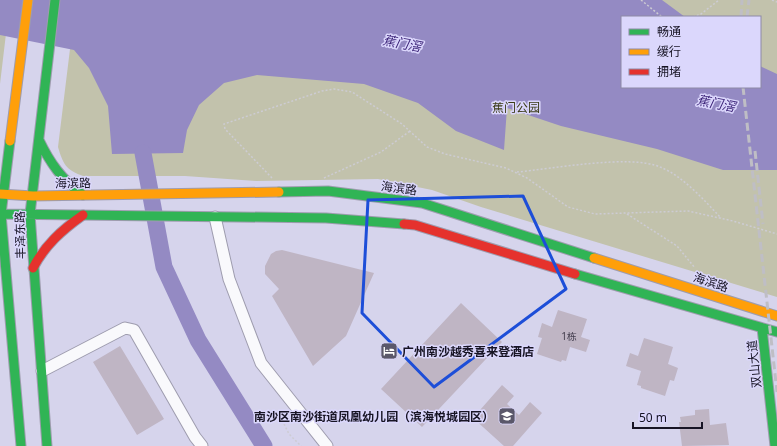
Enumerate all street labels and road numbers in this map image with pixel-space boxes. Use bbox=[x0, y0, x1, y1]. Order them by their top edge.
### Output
street label: 海滨路 bbox=[55, 174, 91, 192]
street label: 海滨路 bbox=[380, 177, 418, 199]
street label: 丰泽东路 bbox=[11, 211, 29, 259]
street label: 海滨路 bbox=[691, 268, 731, 296]
street label: 双山大道 bbox=[743, 339, 765, 389]

